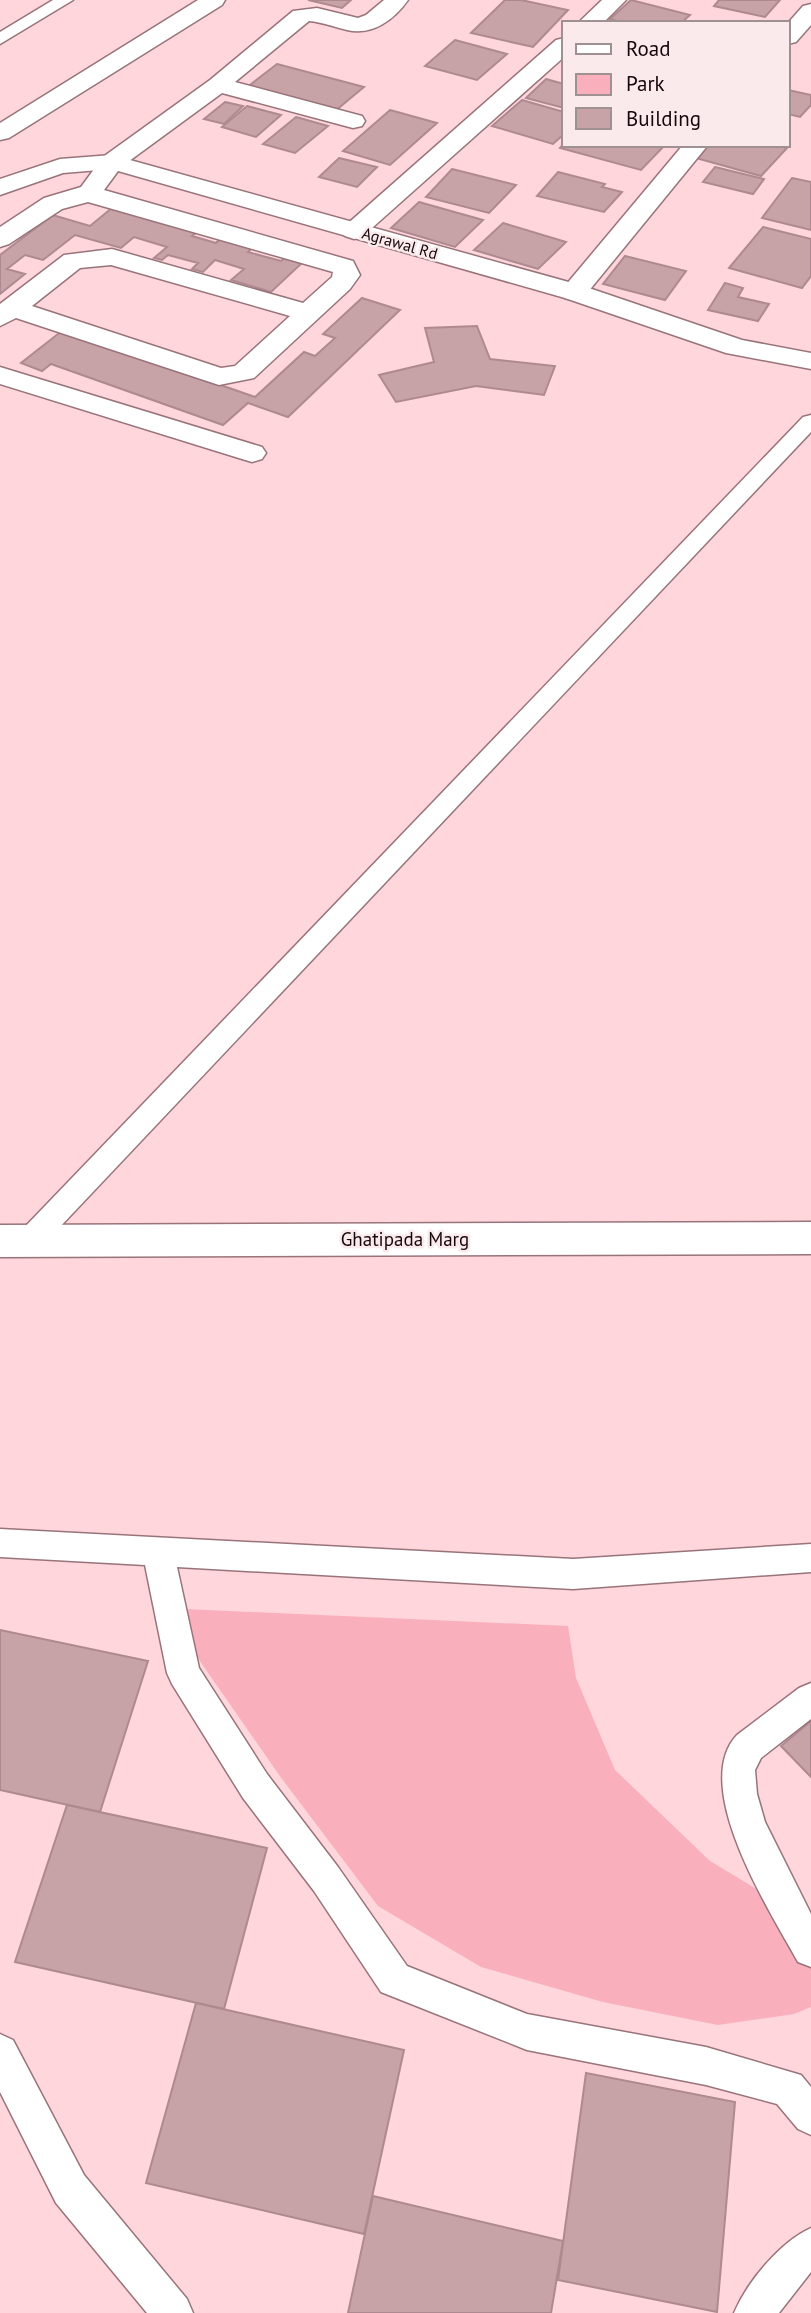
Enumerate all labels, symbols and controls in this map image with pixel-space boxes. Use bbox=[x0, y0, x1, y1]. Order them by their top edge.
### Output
legend bbox=[562, 21, 790, 147]
text: Road bbox=[626, 35, 670, 62]
text: Park bbox=[626, 70, 665, 97]
text: Building bbox=[626, 105, 701, 132]
street label: Agrawal Rd bbox=[360, 223, 440, 263]
street label: Ghatipada Marg bbox=[341, 1227, 469, 1251]

